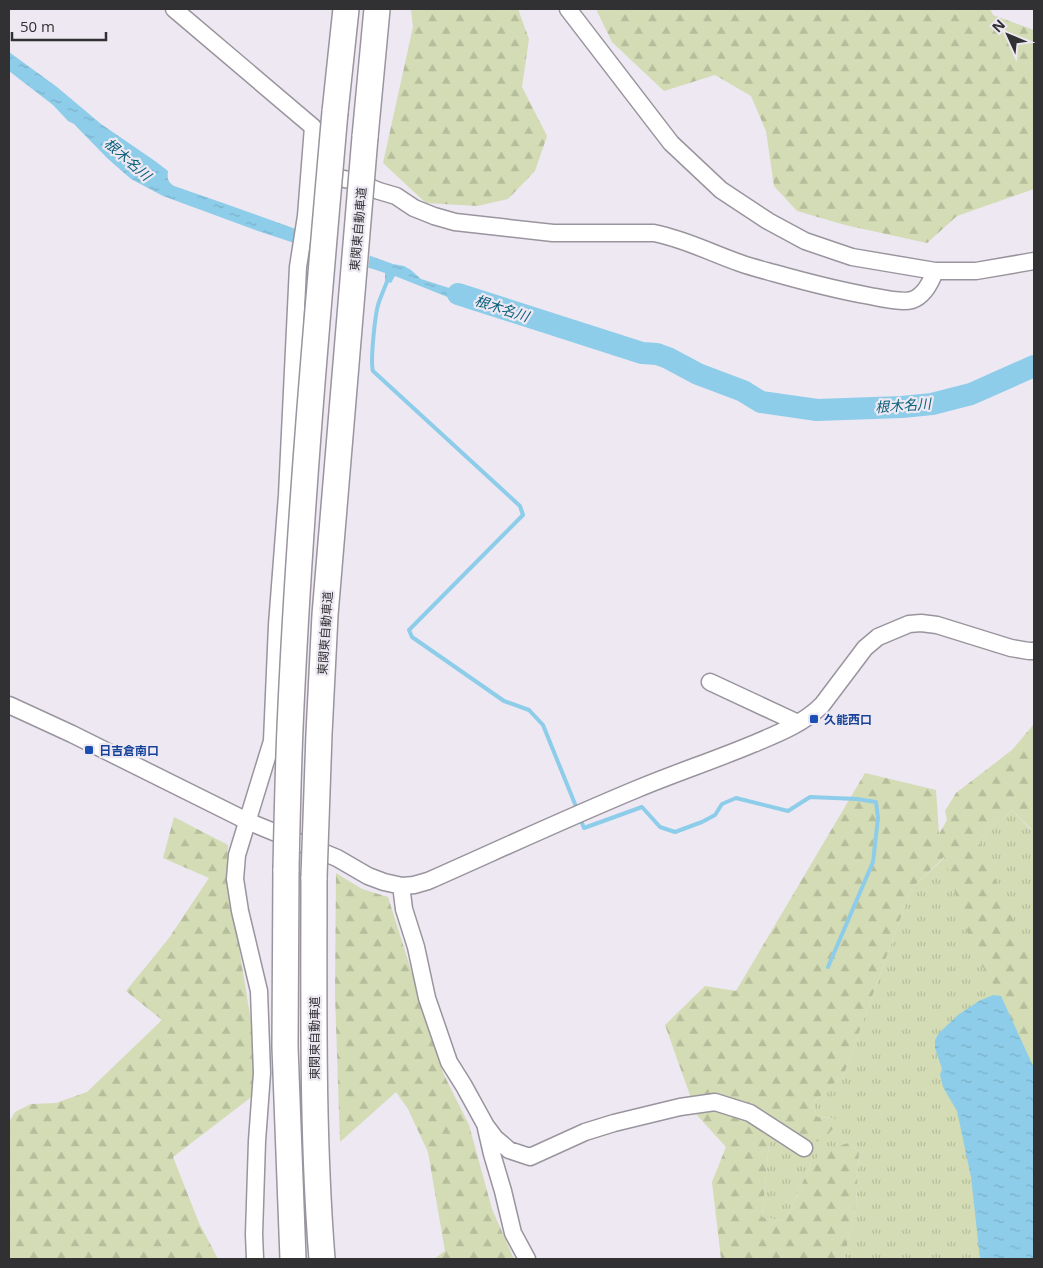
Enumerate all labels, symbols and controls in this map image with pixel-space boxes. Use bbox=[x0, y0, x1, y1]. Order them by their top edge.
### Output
scale bar bbox=[12, 10, 106, 42]
north arrow bbox=[983, 10, 1033, 60]
text: N bbox=[987, 15, 1009, 36]
text: 50 m bbox=[20, 16, 55, 36]
water label: 根木名川 bbox=[101, 133, 157, 186]
street label: 東関東自動車道 bbox=[346, 186, 370, 272]
water label: 根木名川 bbox=[472, 290, 533, 326]
water label: 根木名川 bbox=[874, 393, 934, 416]
street label: 東関東自動車道 bbox=[314, 591, 336, 675]
place label: 久能西口 bbox=[824, 711, 872, 728]
marker: 久能西口 bbox=[808, 713, 820, 725]
place label: 日吉倉南口 bbox=[99, 742, 159, 759]
marker: 日吉倉南口 bbox=[83, 744, 95, 756]
street label: 東関東自動車道 bbox=[306, 996, 323, 1080]

